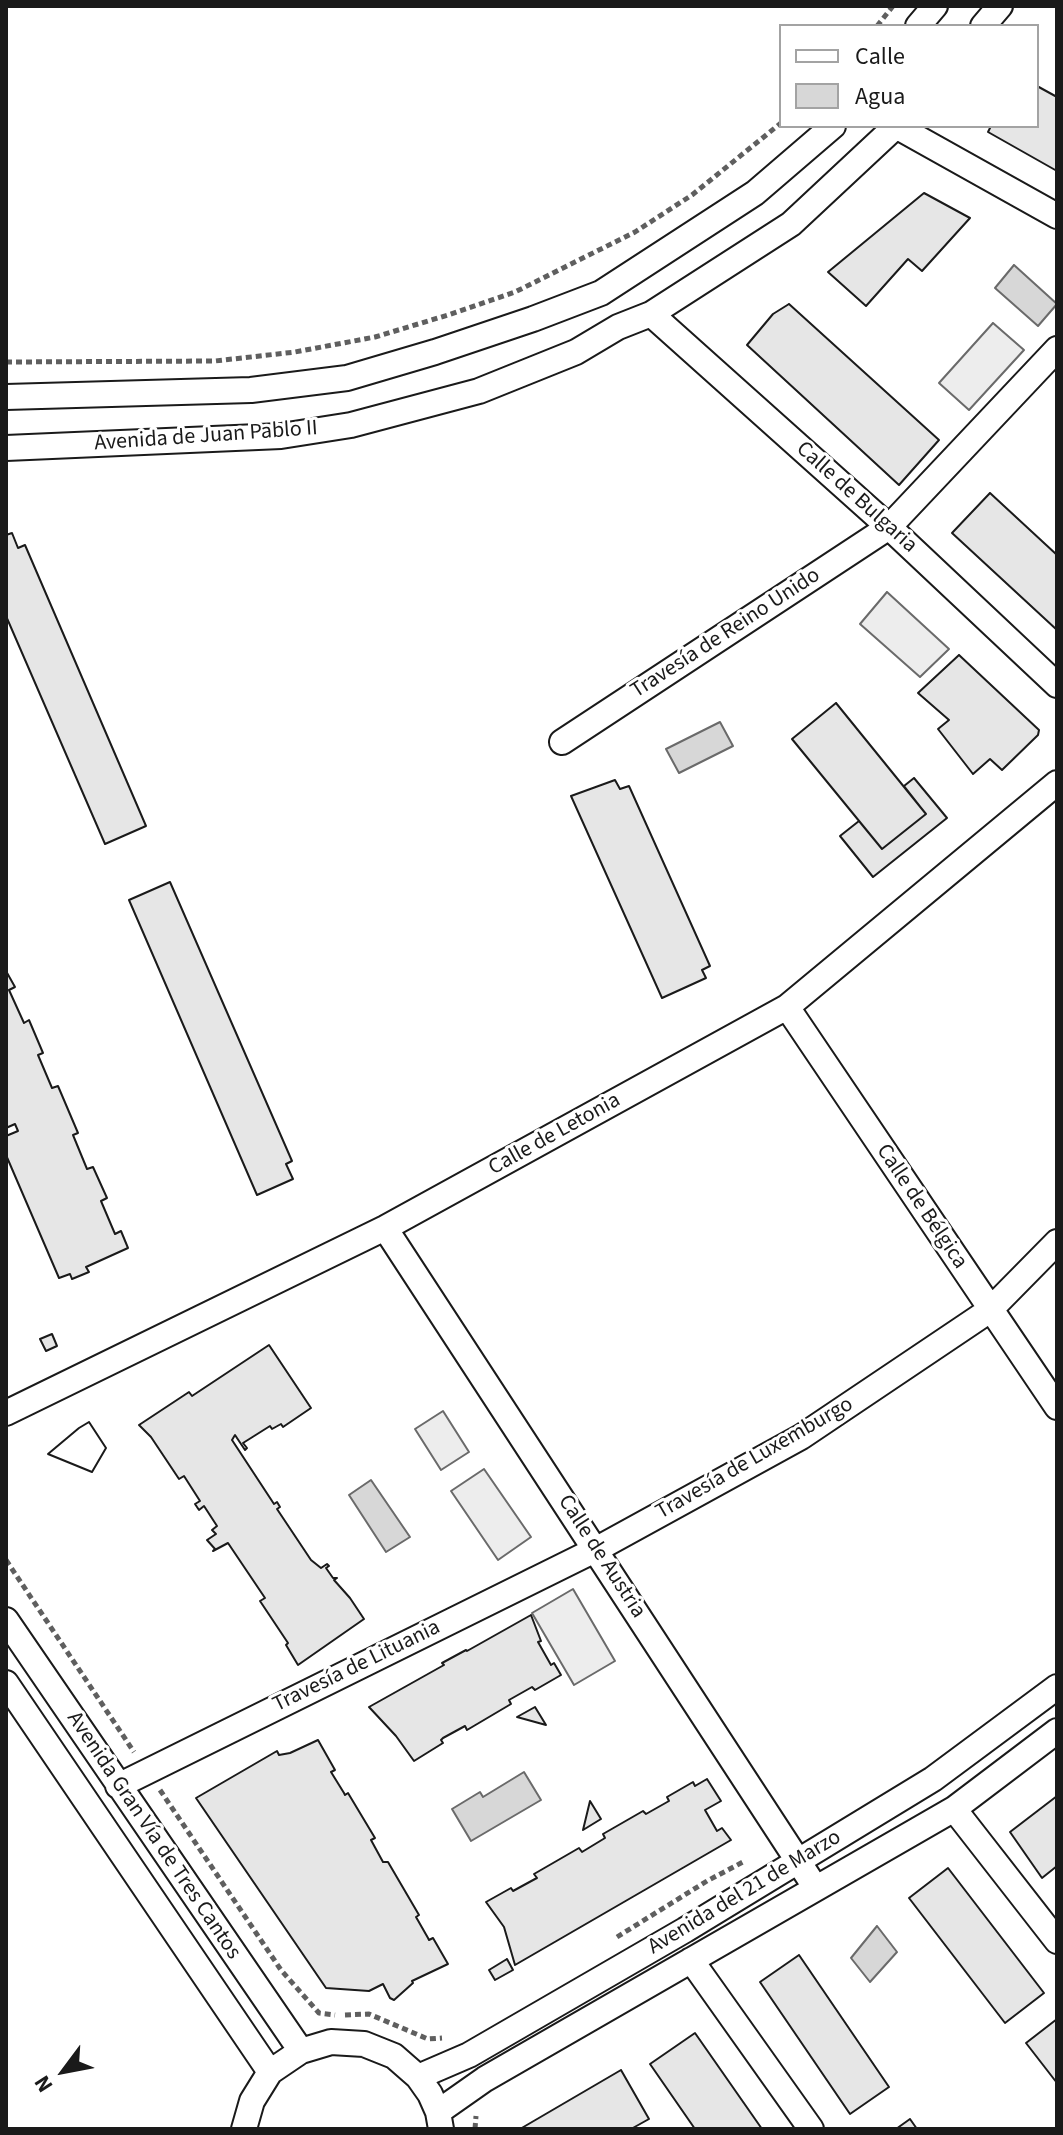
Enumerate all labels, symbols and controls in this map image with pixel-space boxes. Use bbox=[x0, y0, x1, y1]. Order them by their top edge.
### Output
legend bbox=[779, 24, 1039, 128]
text: Calle bbox=[855, 39, 905, 74]
text: Agua bbox=[855, 79, 905, 114]
street label: Avenida de Juan Pablo II bbox=[93, 416, 319, 458]
street label: Calle de Bulgaria bbox=[790, 437, 922, 559]
street label: Travesía de Reino Unido bbox=[626, 563, 826, 705]
street label: Calle de Letonia bbox=[485, 1088, 625, 1182]
street label: Calle de Bélgica bbox=[870, 1140, 972, 1274]
street label: Travesía de Luxemburgo bbox=[652, 1392, 858, 1526]
street label: Calle de Austria bbox=[551, 1490, 651, 1624]
street label: Travesía de Lituania bbox=[269, 1615, 445, 1719]
street label: Avenida Gran Vía de Tres Cantos bbox=[60, 1707, 246, 1965]
street label: Avenida del 21 de Marzo bbox=[644, 1825, 846, 1961]
north arrow bbox=[24, 2031, 104, 2111]
text: N bbox=[26, 2069, 61, 2098]

